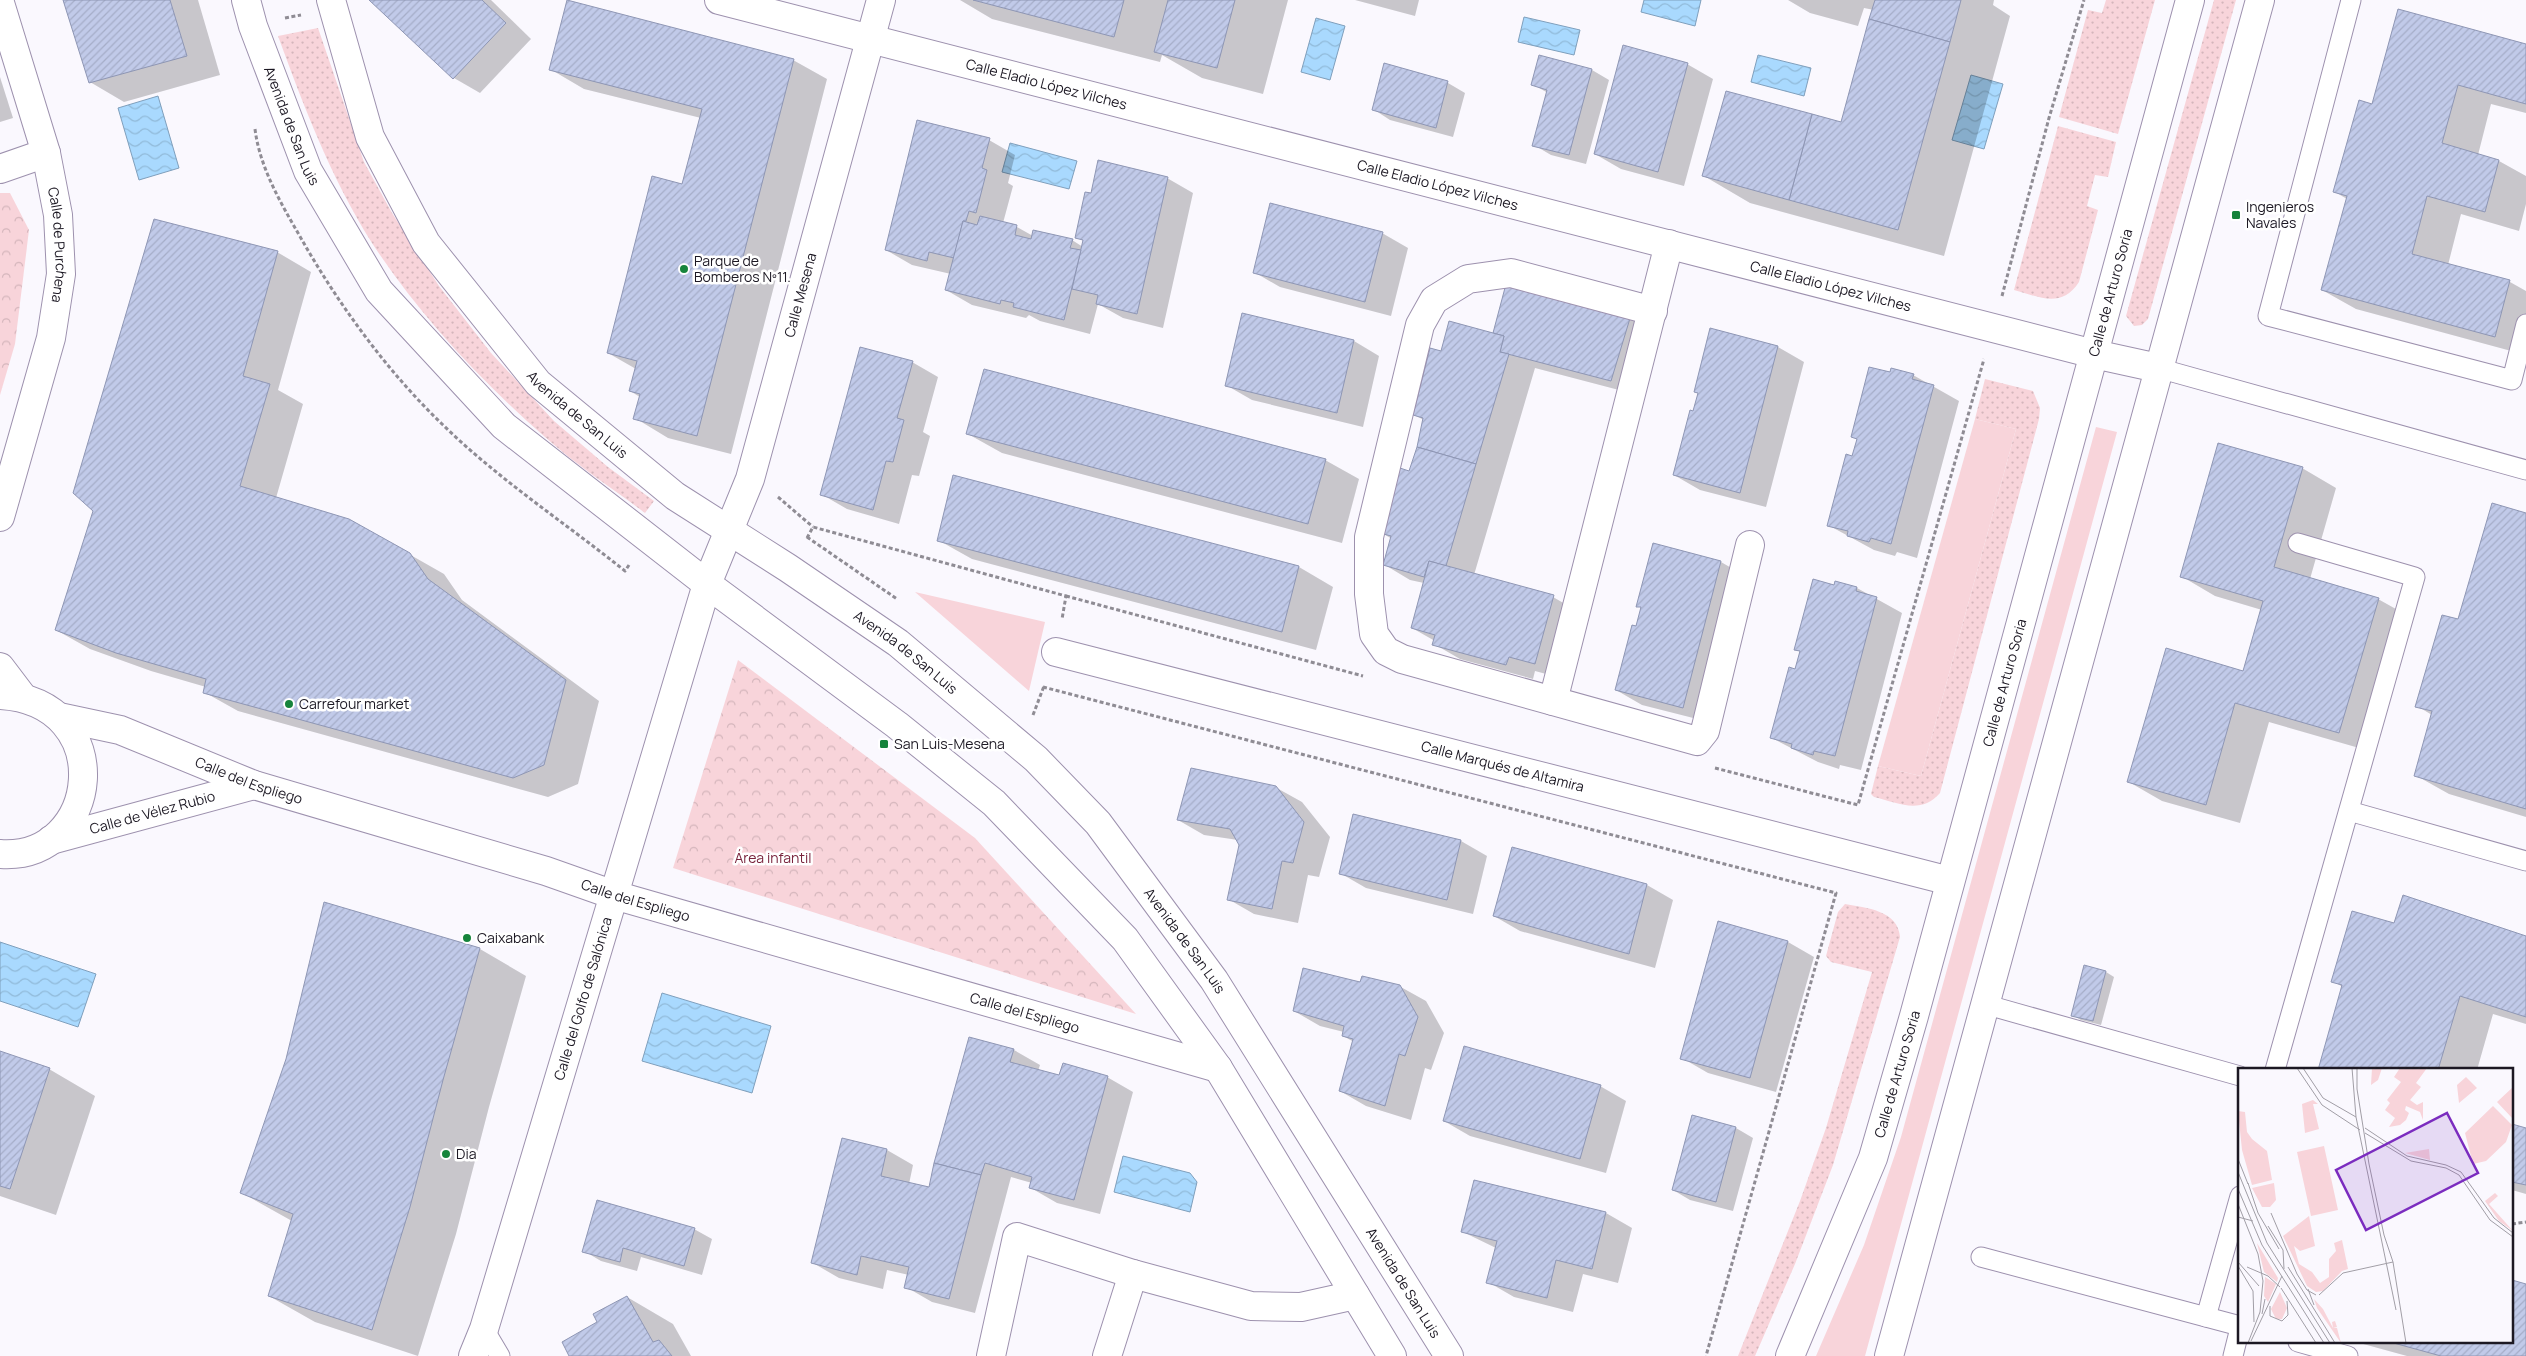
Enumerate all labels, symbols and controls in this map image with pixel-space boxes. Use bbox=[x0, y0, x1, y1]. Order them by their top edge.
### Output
street label: Calle Eladio López Vilches bbox=[964, 54, 1129, 114]
street label: Avenida de San Luis bbox=[260, 63, 324, 189]
street label: Calle Eladio López Vilches bbox=[1355, 155, 1520, 214]
street label: Calle de Purchena bbox=[44, 185, 71, 304]
place label: Ingenieros Navales bbox=[2246, 197, 2314, 232]
marker: Ingenieros Navales bbox=[2230, 209, 2242, 221]
street label: Calle de Arturo Soria bbox=[2084, 227, 2136, 359]
place label: Parque de Bomberos Nº11. bbox=[694, 251, 791, 286]
street label: Calle Mesena bbox=[779, 251, 820, 339]
street label: Calle Eladio López Vilches bbox=[1748, 256, 1913, 316]
marker: Parque de Bomberos Nº11. bbox=[678, 263, 690, 275]
street label: Avenida de San Luis bbox=[523, 367, 632, 462]
street label: Avenida de San Luis bbox=[850, 606, 962, 698]
street label: Calle de Arturo Soria bbox=[1978, 616, 2031, 748]
place label: Carrefour market bbox=[299, 694, 410, 713]
marker: Carrefour market bbox=[283, 698, 295, 710]
place label: San Luis-Mesena bbox=[894, 734, 1005, 753]
street label: Calle Marqués de Altamira bbox=[1419, 736, 1586, 796]
marker: San Luis-Mesena bbox=[878, 738, 890, 750]
street label: Calle del Espliego bbox=[193, 752, 305, 808]
street label: Calle de Vélez Rubio bbox=[87, 786, 217, 838]
park label: Área infantil bbox=[735, 848, 811, 867]
street label: Calle del Espliego bbox=[579, 874, 692, 925]
street label: Avenida de San Luis bbox=[1140, 884, 1230, 997]
street label: Calle del Golfo de Salónica bbox=[549, 915, 616, 1082]
place label: Caixabank bbox=[477, 928, 545, 947]
marker: Caixabank bbox=[461, 932, 473, 944]
street label: Calle del Espliego bbox=[968, 987, 1082, 1037]
street label: Calle de Arturo Soria bbox=[1869, 1008, 1924, 1140]
inset map bbox=[2238, 1068, 2514, 1344]
place label: Dia bbox=[456, 1144, 476, 1163]
marker: Dia bbox=[440, 1148, 452, 1160]
street label: Avenida de San Luis bbox=[1362, 1224, 1445, 1341]

